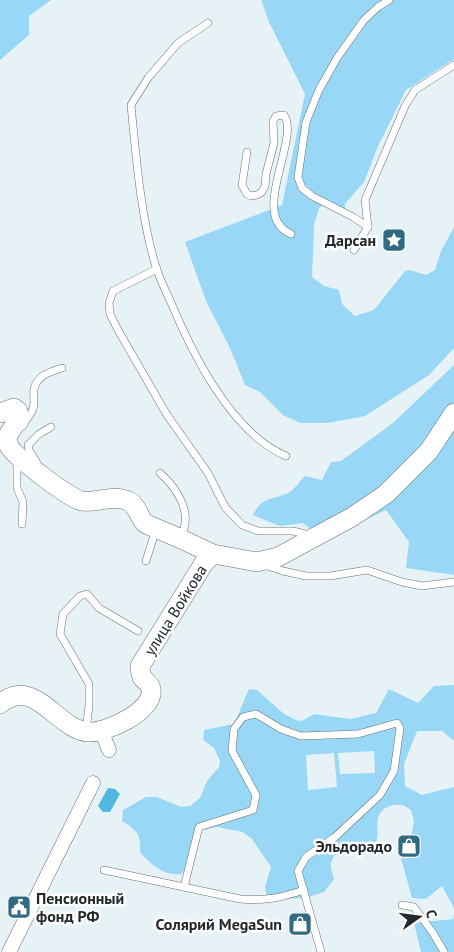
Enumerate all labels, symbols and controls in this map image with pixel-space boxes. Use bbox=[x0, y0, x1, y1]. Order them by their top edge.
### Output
place icon: Дарсан bbox=[381, 227, 407, 253]
place label: Дарсан bbox=[325, 230, 376, 250]
street label: улица Войкова bbox=[139, 561, 211, 659]
shop icon: Эльдорадо bbox=[396, 833, 422, 859]
place label: Эльдорадо bbox=[315, 836, 392, 856]
place label: Пенсионный фонд РФ bbox=[36, 888, 124, 926]
north arrow bbox=[394, 892, 444, 942]
public building icon: Пенсионный фонд РФ bbox=[6, 894, 32, 920]
text: С bbox=[422, 908, 441, 920]
shop icon: Солярий MegaSun bbox=[287, 911, 313, 937]
place label: Солярий MegaSun bbox=[155, 914, 282, 934]

